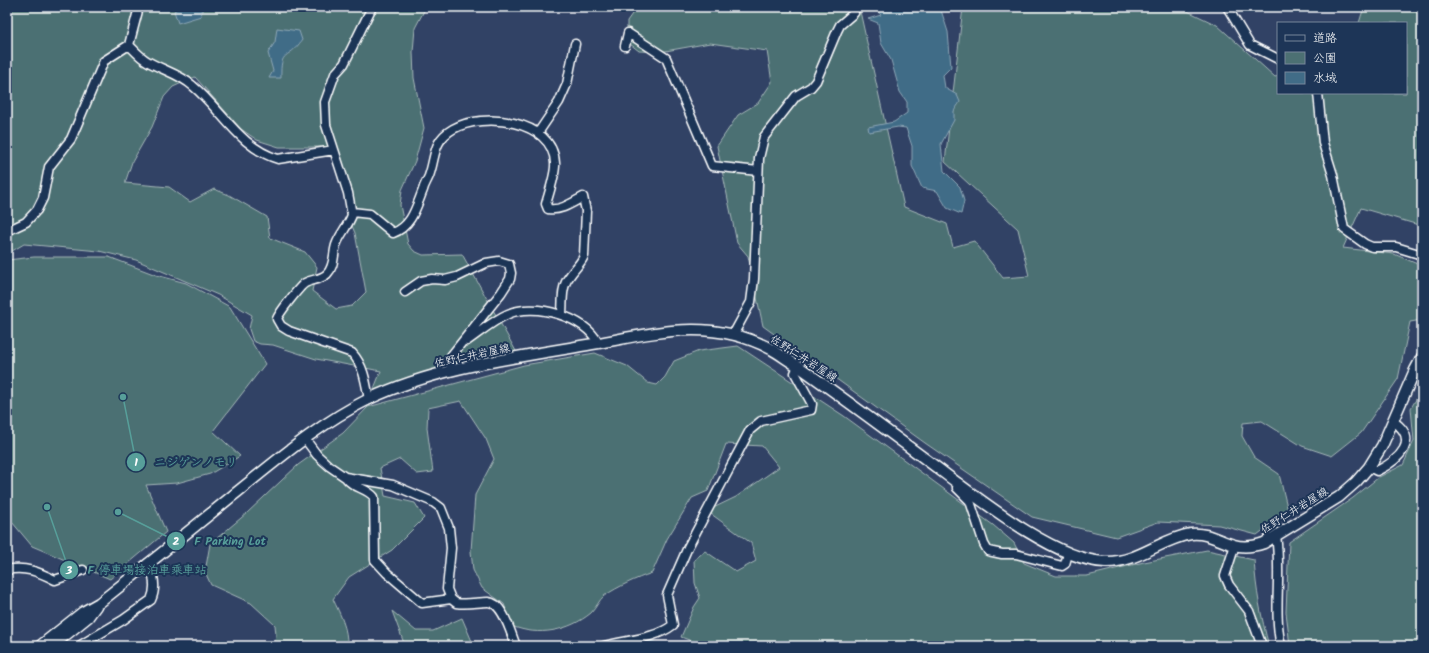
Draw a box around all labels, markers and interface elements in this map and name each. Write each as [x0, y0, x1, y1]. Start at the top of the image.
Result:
legend [1277, 22, 1407, 94]
text: 道路 [1313, 29, 1337, 48]
text: 公園 [1313, 49, 1337, 68]
text: 水域 [1313, 69, 1337, 88]
street label: 佐野仁井岩屋線 [766, 330, 841, 387]
street label: 佐野仁井岩屋線 [433, 339, 512, 373]
callout: ニジゲンノモリ [126, 450, 246, 474]
text: 1 [134, 453, 138, 472]
text: ニジゲンノモリ [154, 453, 238, 472]
street label: 佐野仁井岩屋線 [1257, 483, 1332, 539]
callout: F Parking Lot [166, 529, 274, 553]
text: 2 [173, 532, 180, 551]
text: F Parking Lot [194, 532, 266, 551]
callout: F 停車場接泊車乘車站 [59, 558, 214, 582]
text: 3 [65, 561, 73, 580]
text: F 停車場接泊車乘車站 [87, 561, 207, 580]

